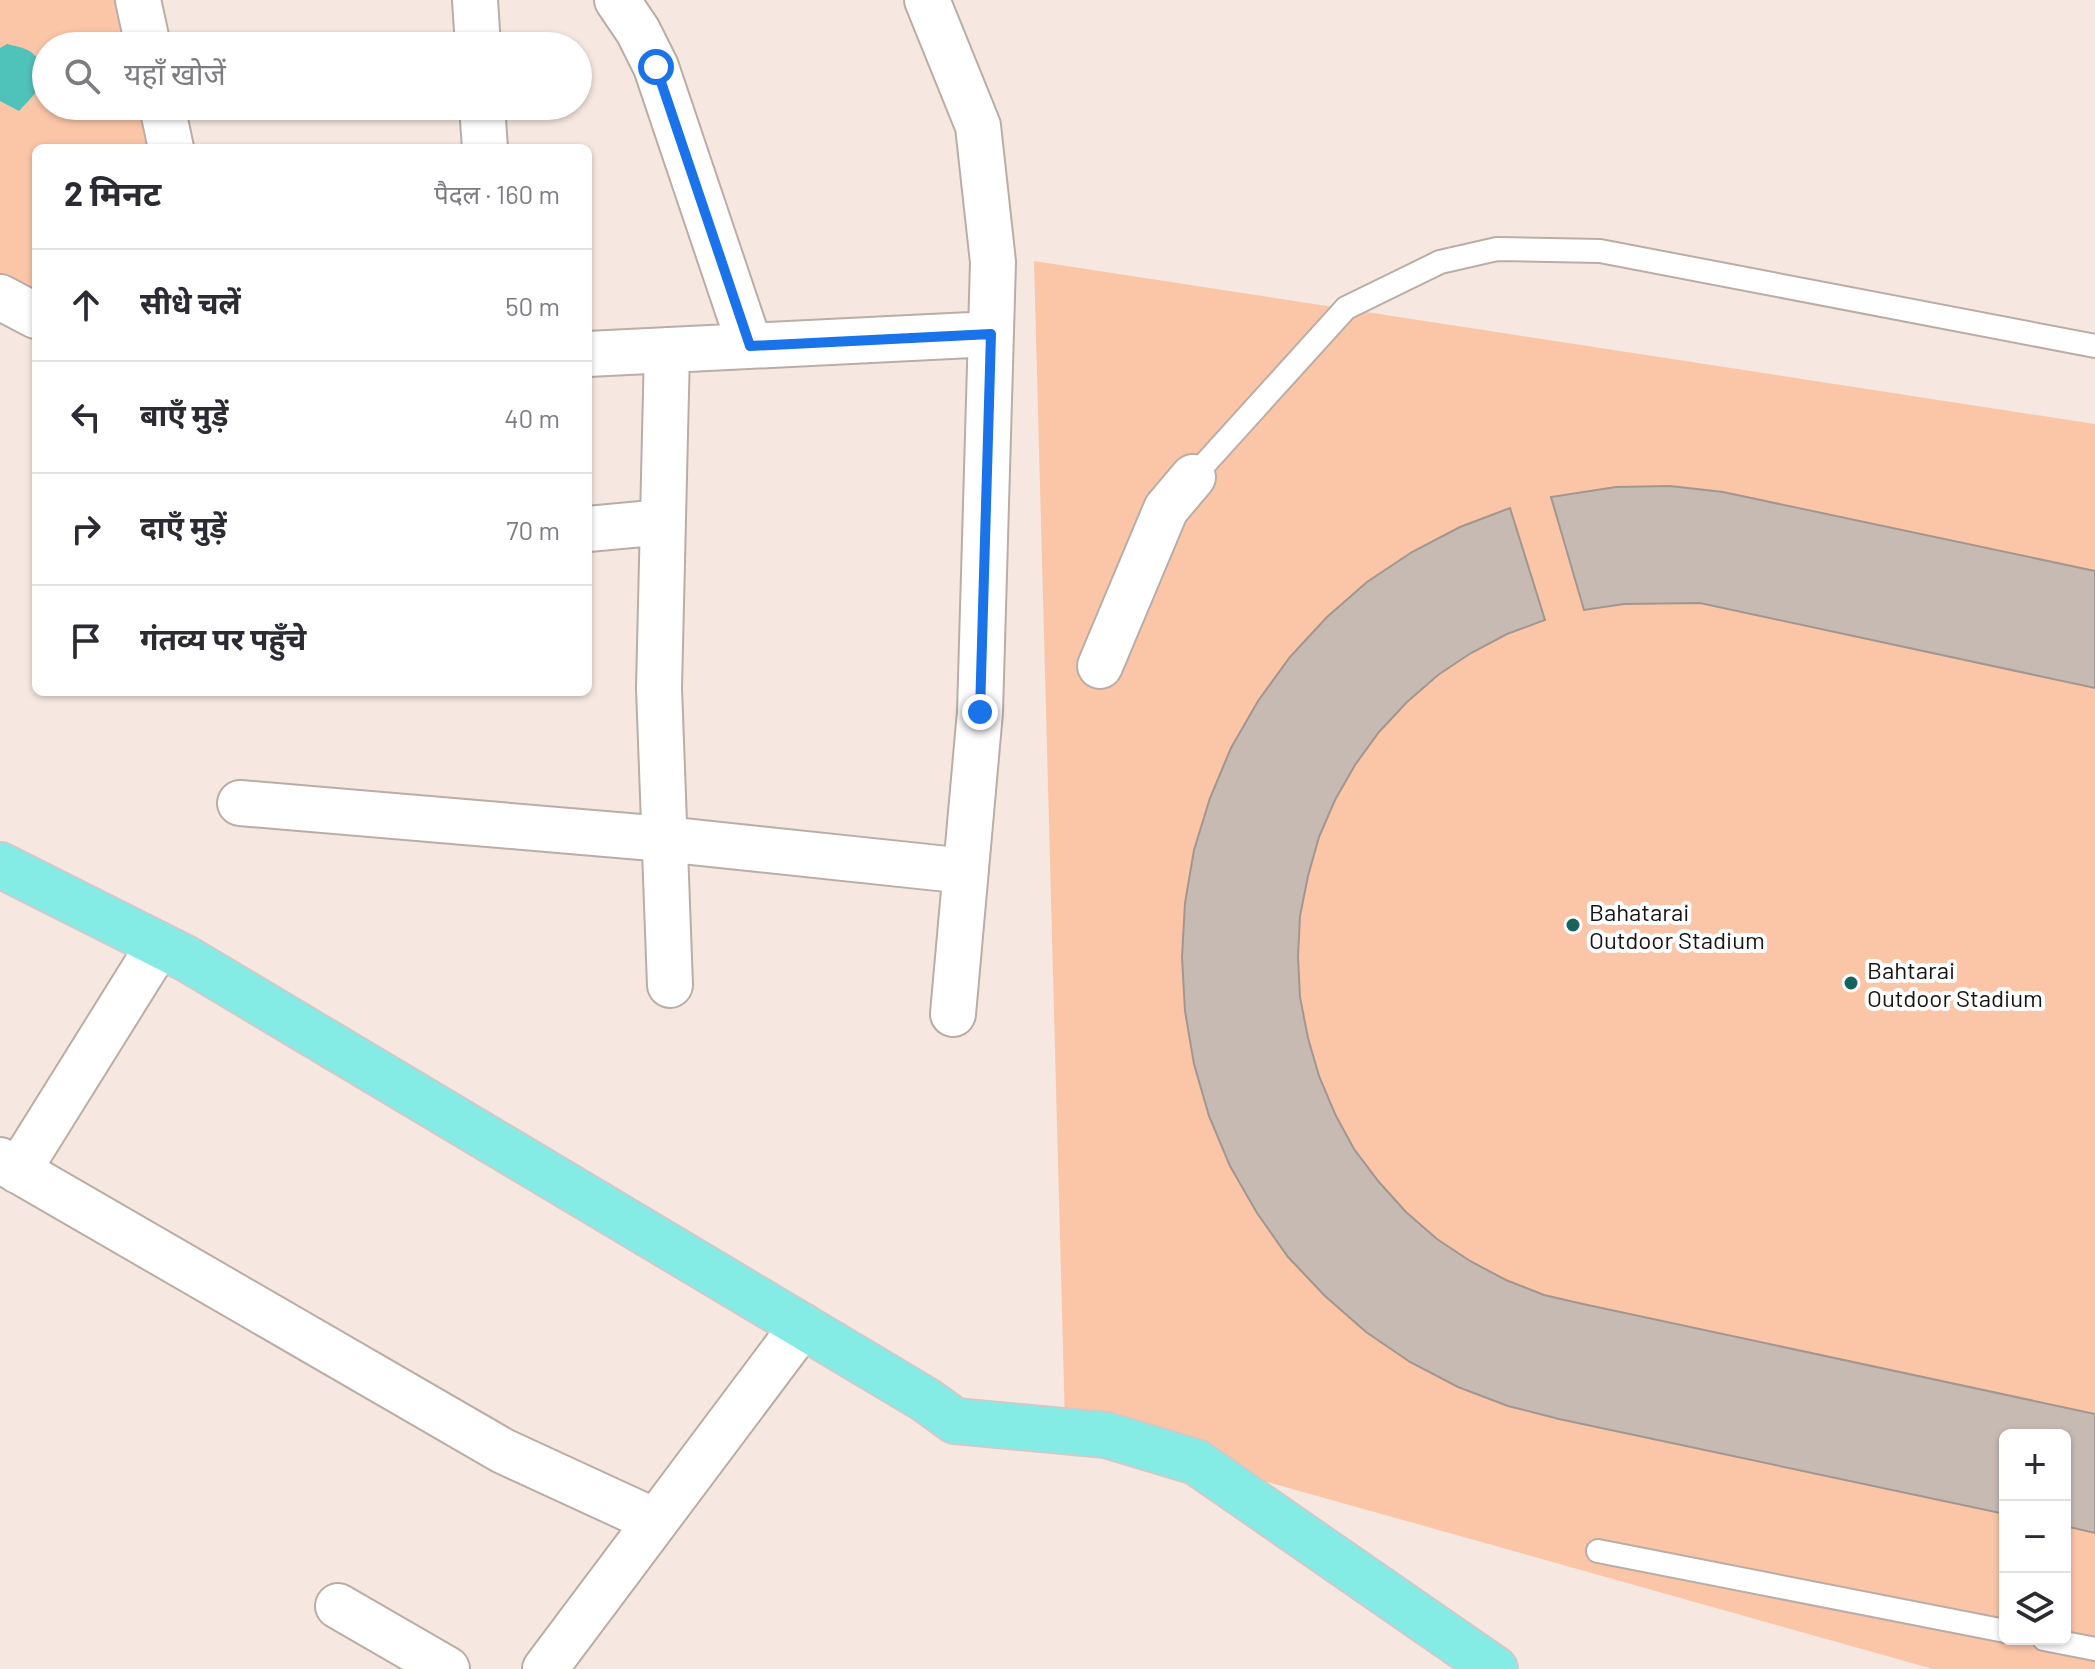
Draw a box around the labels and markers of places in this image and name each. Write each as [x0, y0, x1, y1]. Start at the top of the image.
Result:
place label: Bahatarai Outdoor Stadium [1589, 897, 1765, 954]
marker: Bahatarai Outdoor Stadium [1564, 916, 1582, 934]
place label: Bahtarai Outdoor Stadium [1867, 955, 2043, 1012]
marker: Bahtarai Outdoor Stadium [1842, 974, 1860, 992]

